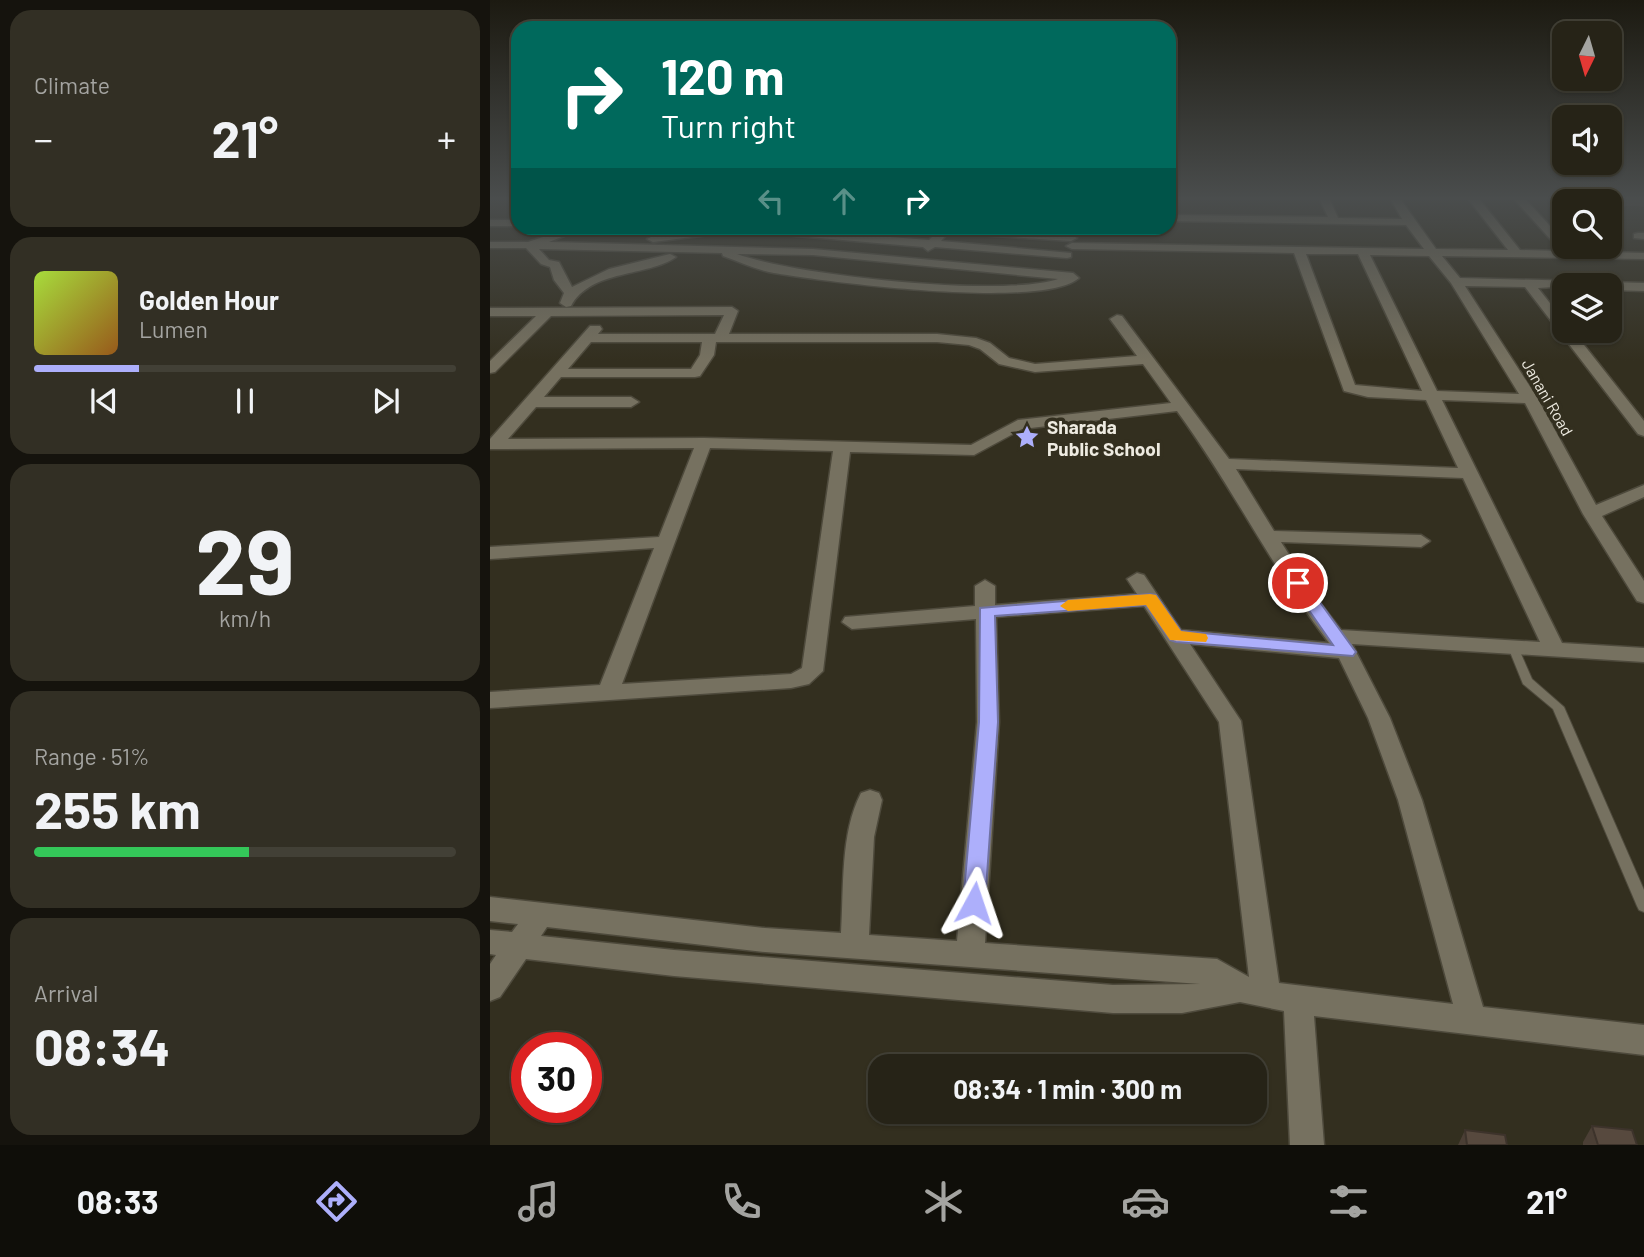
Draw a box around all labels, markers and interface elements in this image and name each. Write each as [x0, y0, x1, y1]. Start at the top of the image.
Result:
north arrow [1552, 21, 1622, 91]
map controls [1552, 21, 1622, 343]
text: 120 m [661, 46, 784, 105]
icon: right [546, 49, 637, 140]
text: Climate [34, 71, 110, 99]
button: sound [1552, 105, 1622, 175]
text: 21° [212, 106, 278, 168]
text: Turn right [661, 106, 796, 144]
text: − [34, 115, 53, 161]
text: + [437, 115, 456, 161]
icon: left [752, 182, 790, 220]
icon: ahead [825, 182, 863, 220]
icon: right [898, 182, 936, 220]
button: search [1552, 189, 1622, 259]
button: layers [1552, 273, 1622, 343]
text: Golden Hour [139, 284, 279, 315]
text: Lumen [139, 315, 208, 343]
street label: Janani Road [1518, 355, 1578, 439]
icon: previous [85, 382, 123, 420]
icon: pause [226, 382, 264, 420]
icon: next [367, 382, 405, 420]
place label: Sharada Public School [1047, 415, 1161, 460]
place icon: Sharada Public School [1013, 423, 1041, 451]
text: 29 [195, 504, 295, 613]
pin [1268, 553, 1328, 613]
icon: arrive [1279, 564, 1317, 602]
text: km/h [219, 604, 271, 632]
text: Range · 51% [34, 742, 150, 770]
text: 255 km [34, 777, 201, 839]
position arrow [937, 866, 1011, 940]
text: Arrival [34, 979, 98, 1007]
text: 08:34 [34, 1014, 170, 1076]
speed limit sign: 30 [511, 1032, 602, 1123]
text: 08:34 · 1 min · 300 m [953, 1073, 1182, 1104]
icon: directions [312, 1177, 361, 1226]
icon: music [514, 1177, 563, 1226]
icon: phone [717, 1177, 766, 1226]
icon: climate [919, 1177, 968, 1226]
icon: car [1121, 1177, 1170, 1226]
icon: filters [1324, 1177, 1373, 1226]
text: 08:33 [77, 1182, 158, 1220]
text: 21° [1526, 1182, 1567, 1220]

